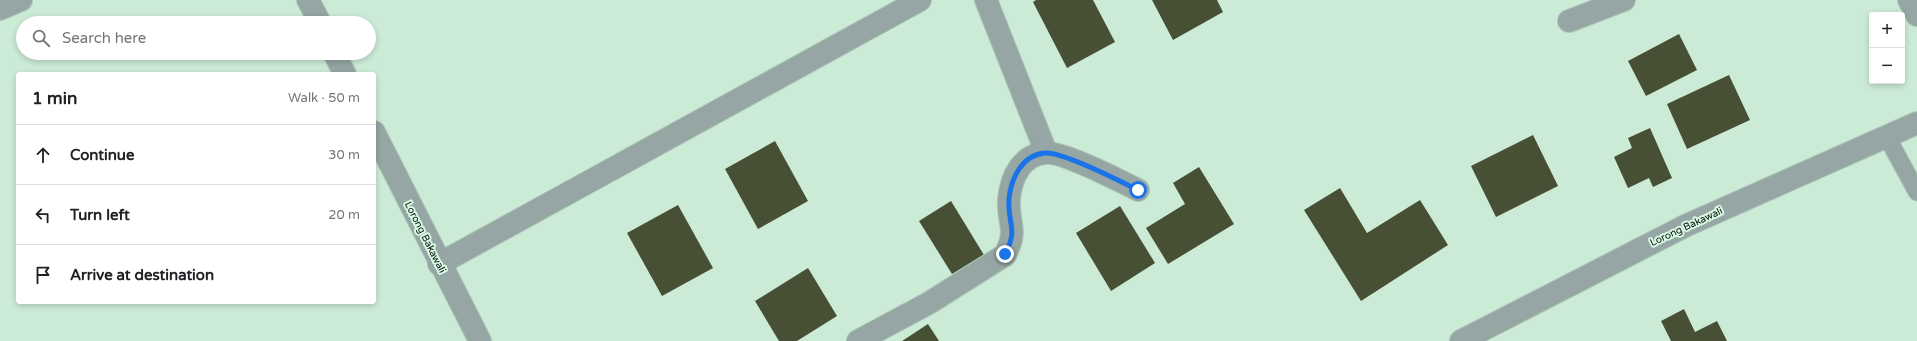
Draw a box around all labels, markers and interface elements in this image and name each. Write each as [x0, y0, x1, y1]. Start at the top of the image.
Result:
map controls [1869, 12, 1905, 84]
button: + [1869, 12, 1905, 48]
search box [16, 16, 376, 60]
icon: search [30, 27, 52, 49]
text: Search here [62, 29, 146, 47]
button: − [1869, 48, 1905, 84]
text: 1 min [32, 88, 77, 109]
text: Walk · 50 m [288, 90, 360, 106]
icon: ahead [32, 144, 54, 166]
text: Continue [70, 146, 134, 164]
text: 30 m [328, 147, 360, 163]
route start [1129, 181, 1147, 199]
street label: Lorong Bakawali [402, 200, 448, 275]
icon: left [32, 204, 54, 226]
street label: Lorong Bakawali [1648, 205, 1725, 249]
text: Turn left [70, 206, 130, 224]
text: 20 m [328, 207, 360, 223]
route end [996, 245, 1014, 263]
icon: arrive [32, 264, 54, 286]
text: Arrive at destination [70, 266, 214, 284]

